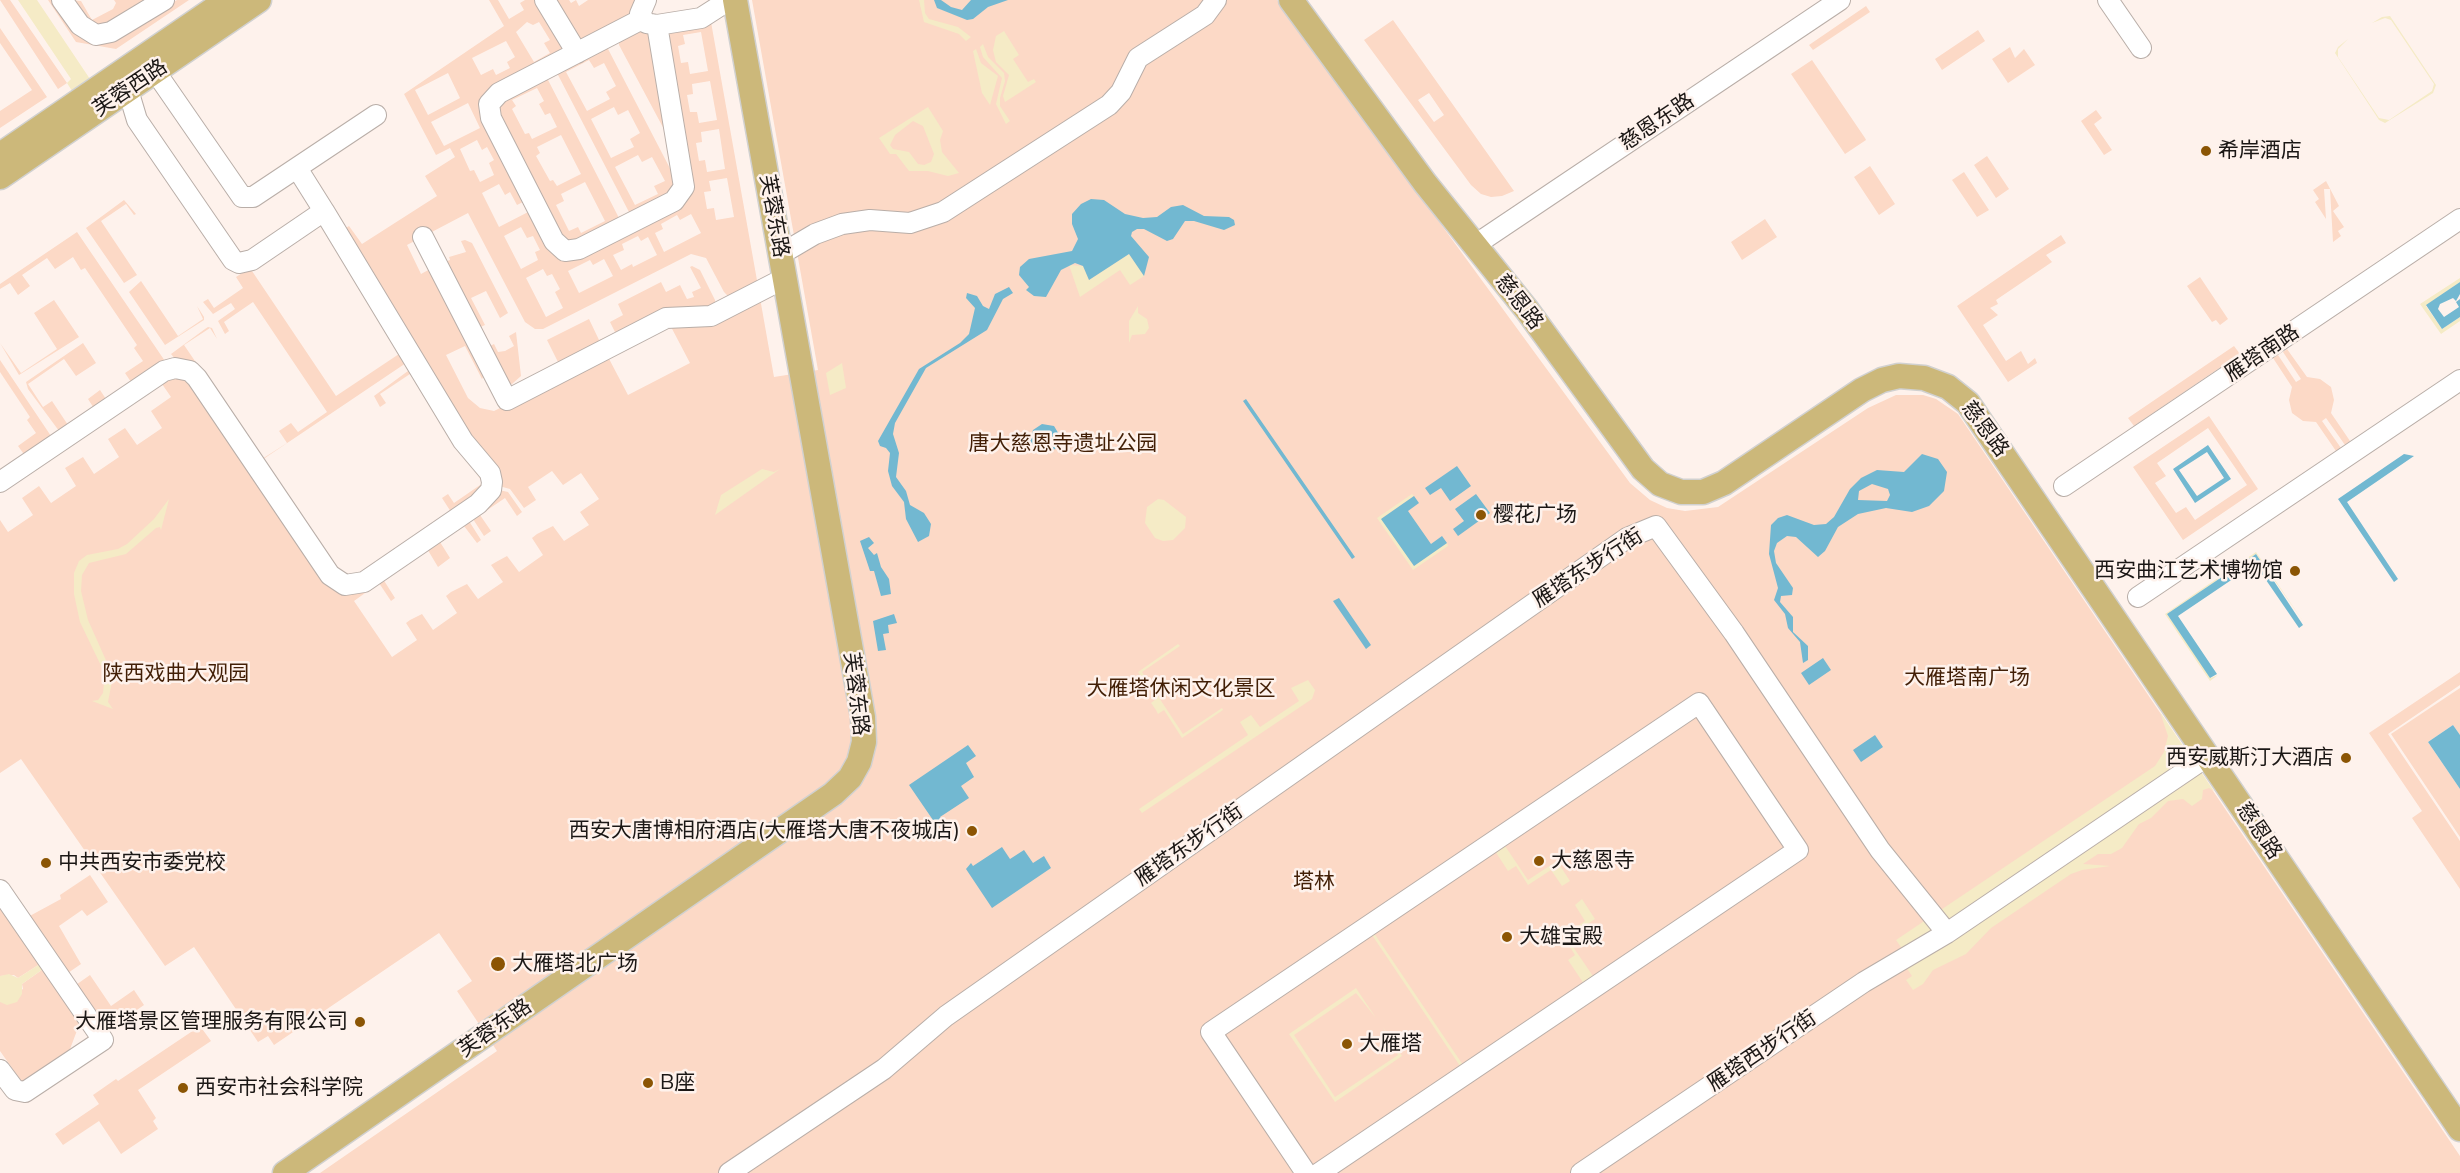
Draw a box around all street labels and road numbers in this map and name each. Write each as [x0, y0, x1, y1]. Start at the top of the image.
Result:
street label: 芙蓉西路 [88, 54, 172, 122]
street label: 慈恩东路 [1615, 88, 1699, 156]
street label: 芙蓉东路 [754, 172, 794, 260]
street label: 慈恩路 [1490, 269, 1548, 335]
street label: 雁塔南路 [2220, 319, 2304, 387]
street label: 慈恩路 [1956, 396, 2014, 462]
street label: 雁塔东步行街 [1528, 523, 1648, 613]
street label: 芙蓉东路 [838, 651, 874, 737]
street label: 慈恩路 [2231, 798, 2287, 864]
street label: 雁塔东步行街 [1130, 799, 1248, 891]
street label: 芙蓉东路 [453, 994, 537, 1062]
street label: 雁塔西步行街 [1703, 1005, 1821, 1097]

